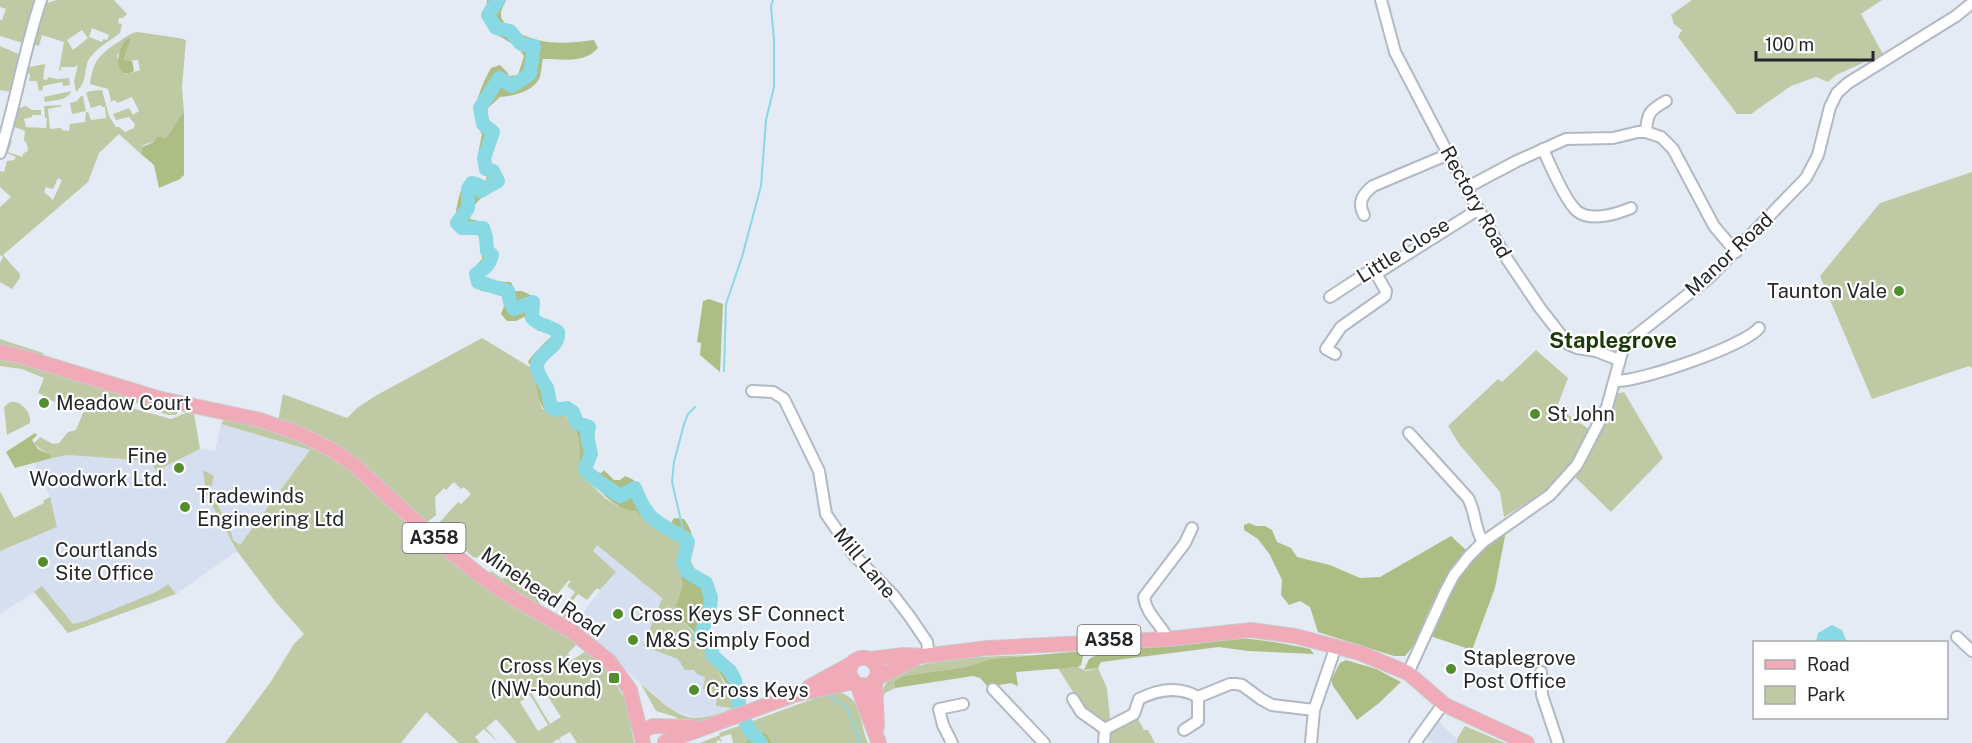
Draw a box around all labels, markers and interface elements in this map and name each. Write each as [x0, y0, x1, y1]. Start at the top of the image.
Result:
scale bar [1756, 24, 1873, 62]
text: 100 m [1765, 34, 1814, 55]
street label: Rectory Road [1435, 142, 1517, 262]
street label: Manor Road [1680, 207, 1778, 301]
street label: Little Close [1352, 212, 1454, 288]
place label: Taunton Vale [1767, 279, 1887, 303]
marker: Taunton Vale [1892, 284, 1906, 298]
district label: Staplegrove [1549, 327, 1677, 353]
place label: Meadow Court [56, 391, 191, 415]
marker: Meadow Court [37, 396, 51, 410]
place label: St John [1547, 402, 1615, 426]
marker: St John [1528, 407, 1542, 421]
place label: Fine Woodwork Ltd. [29, 444, 167, 491]
marker: Fine Woodwork Ltd. [172, 461, 186, 475]
place label: Tradewinds Engineering Ltd [197, 484, 344, 531]
marker: Tradewinds Engineering Ltd [178, 500, 192, 514]
road number: A358 [402, 523, 466, 553]
street label: Mill Lane [829, 523, 901, 603]
place label: Courtlands Site Office [55, 538, 158, 585]
street label: Minehead Road [477, 542, 609, 642]
marker: Courtlands Site Office [36, 555, 50, 569]
place label: Cross Keys SF Connect [630, 602, 845, 626]
marker: Cross Keys SF Connect [611, 607, 625, 621]
road number: A358 [1078, 625, 1140, 655]
place label: M&S Simply Food [645, 628, 810, 652]
marker: M&S Simply Food [626, 633, 640, 647]
legend [1753, 641, 1948, 719]
place label: Staplegrove Post Office [1463, 646, 1576, 693]
place label: Cross Keys (NW-bound) [491, 654, 602, 701]
text: Road [1807, 654, 1850, 675]
marker: Staplegrove Post Office [1444, 662, 1458, 676]
marker: Cross Keys (NW-bound) [607, 671, 621, 685]
place label: Cross Keys [706, 678, 809, 702]
marker: Cross Keys [687, 683, 701, 697]
text: Park [1807, 684, 1845, 705]

